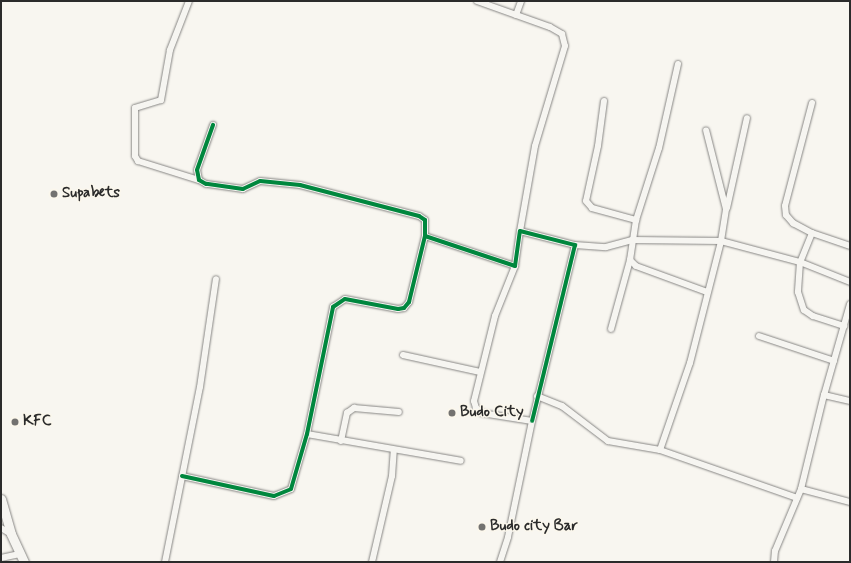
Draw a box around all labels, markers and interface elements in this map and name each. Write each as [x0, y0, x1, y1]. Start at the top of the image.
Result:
place label: Supabets [62, 185, 120, 203]
marker: Supabets [49, 189, 59, 199]
place label: Budo City [460, 404, 521, 422]
marker: Budo City [447, 408, 457, 418]
place label: KFC [23, 413, 51, 431]
marker: KFC [10, 417, 20, 427]
place label: Budo city Bar [490, 518, 573, 536]
marker: Budo city Bar [477, 522, 487, 532]

